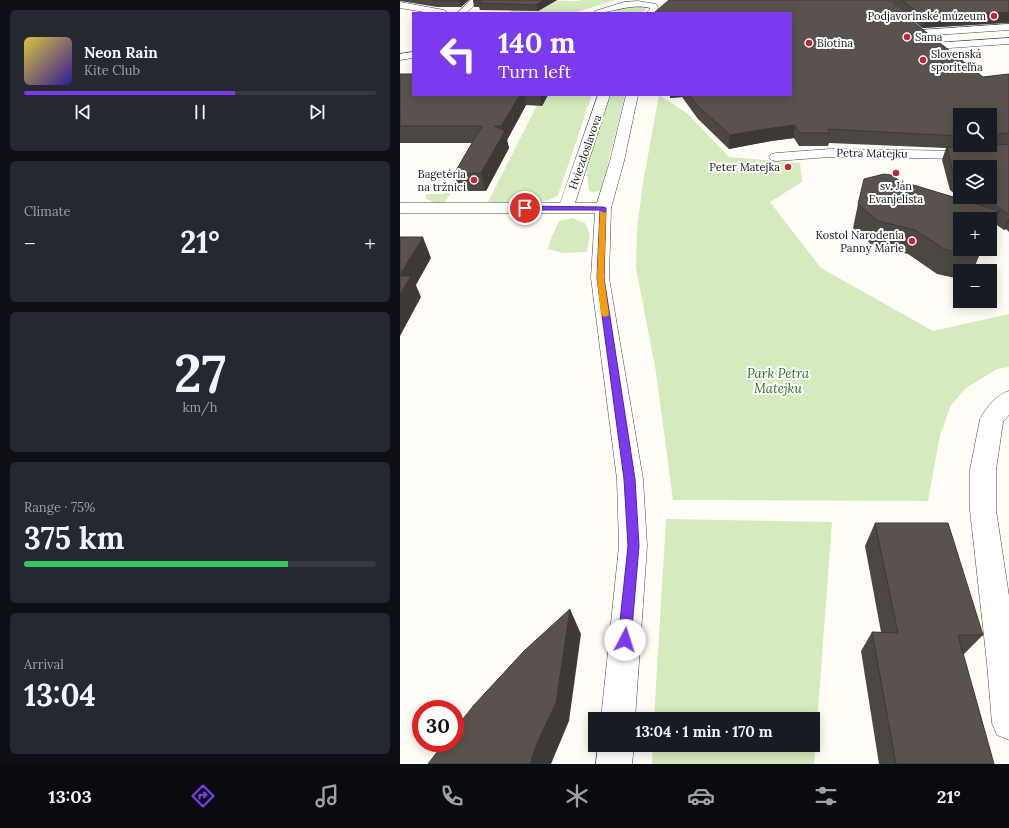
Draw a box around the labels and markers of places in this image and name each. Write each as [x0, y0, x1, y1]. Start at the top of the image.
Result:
place label: Podjavorinské múzeum [867, 9, 986, 23]
marker: Podjavorinské múzeum [989, 11, 999, 21]
place label: Sama [915, 30, 943, 44]
marker: Sama [902, 32, 912, 42]
place label: Biotina [817, 36, 853, 50]
marker: Biotina [804, 38, 814, 48]
place label: Slovenská sporiteľňa [931, 47, 983, 74]
marker: Slovenská sporiteľňa [918, 55, 928, 65]
place label: Peter Matejka [709, 160, 780, 174]
marker: Peter Matejka [783, 162, 793, 172]
place label: Bagetéria na tržnici [417, 167, 466, 194]
marker: sv. Ján Evanjelista [891, 168, 901, 178]
marker: Bagetéria na tržnici [469, 175, 479, 185]
place label: sv. Ján Evanjelista [869, 179, 924, 206]
pin [508, 191, 542, 225]
place label: Kostol Narodenia Panny Márie [815, 228, 904, 255]
marker: Kostol Narodenia Panny Márie [907, 236, 917, 246]

